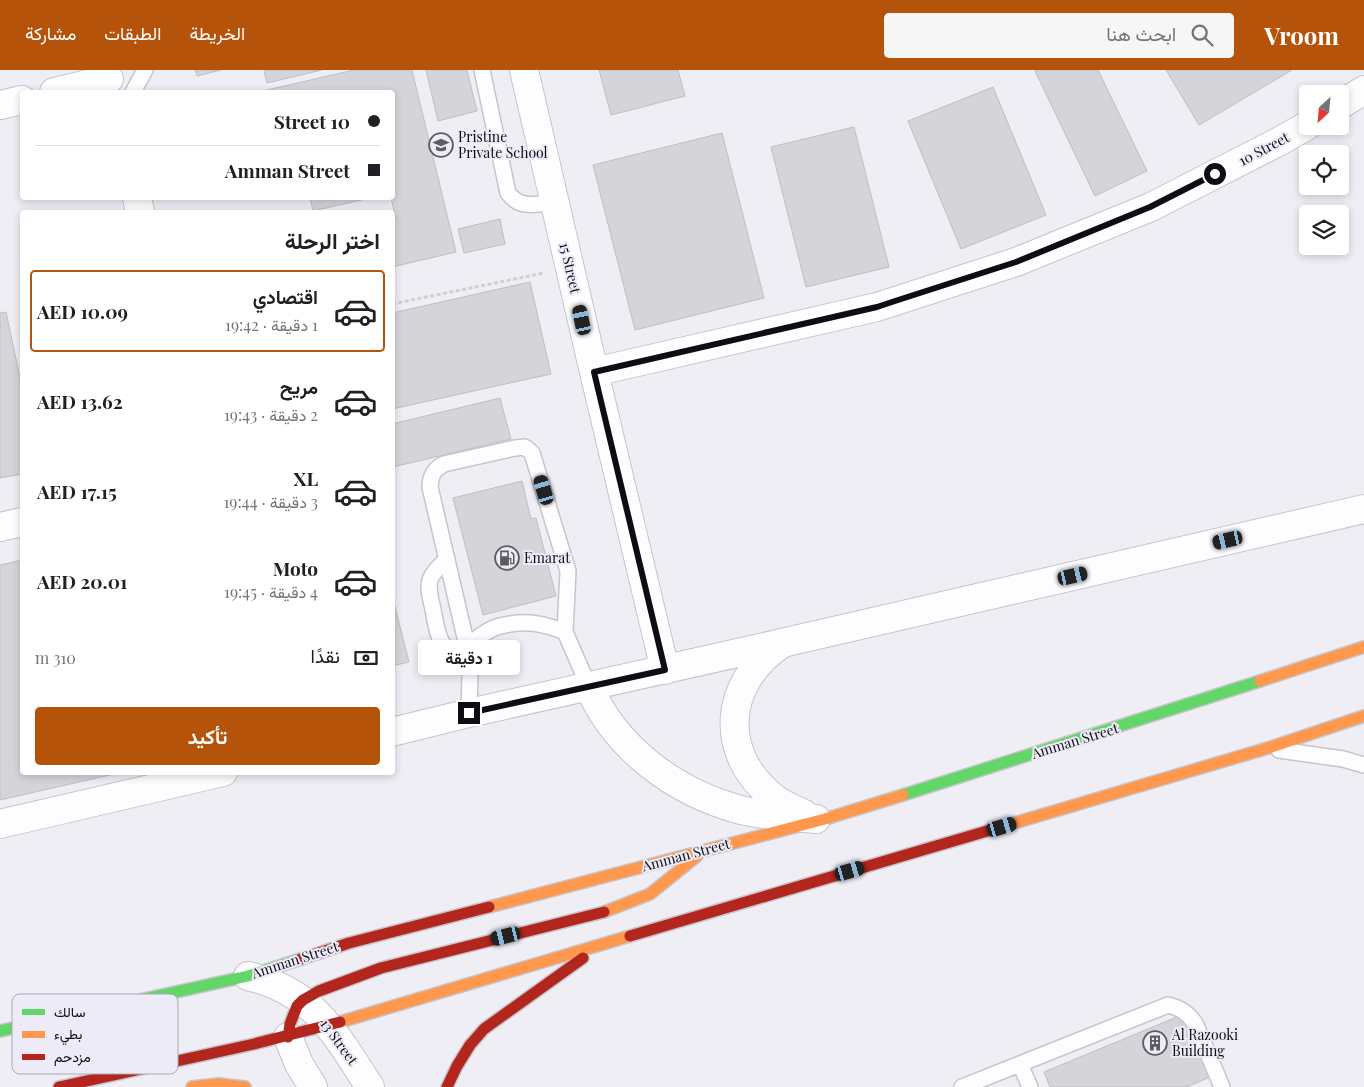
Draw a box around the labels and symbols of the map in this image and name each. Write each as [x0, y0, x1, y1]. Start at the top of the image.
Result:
north arrow [1299, 85, 1349, 135]
place label: Pristine Private School [458, 127, 548, 162]
street label: 10 Street [1235, 127, 1293, 170]
school or university icon: Pristine Private School [428, 132, 454, 158]
route start [1204, 163, 1226, 185]
street label: 15 Street [555, 241, 586, 296]
car [571, 304, 592, 336]
car [532, 473, 555, 507]
car [1211, 529, 1244, 551]
fuel station icon: Emarat [494, 545, 520, 571]
place label: Emarat [524, 548, 571, 567]
car [1056, 565, 1089, 587]
callout: 1 دقيقة [418, 640, 520, 676]
route end [458, 702, 480, 724]
street label: Amman Street [1028, 718, 1122, 763]
car [985, 816, 1018, 838]
street label: Amman Street [639, 833, 733, 876]
car [833, 860, 866, 882]
car [489, 925, 522, 947]
street label: Amman Street [248, 936, 342, 983]
legend [12, 994, 178, 1074]
text: سالك [54, 1002, 85, 1021]
street label: 13 Street [316, 1015, 363, 1069]
text: بطيء [54, 1024, 82, 1046]
place label: Al Razooki Building [1171, 1025, 1238, 1060]
building icon: Al Razooki Building [1142, 1030, 1168, 1056]
text: مزدحم [54, 1047, 91, 1066]

